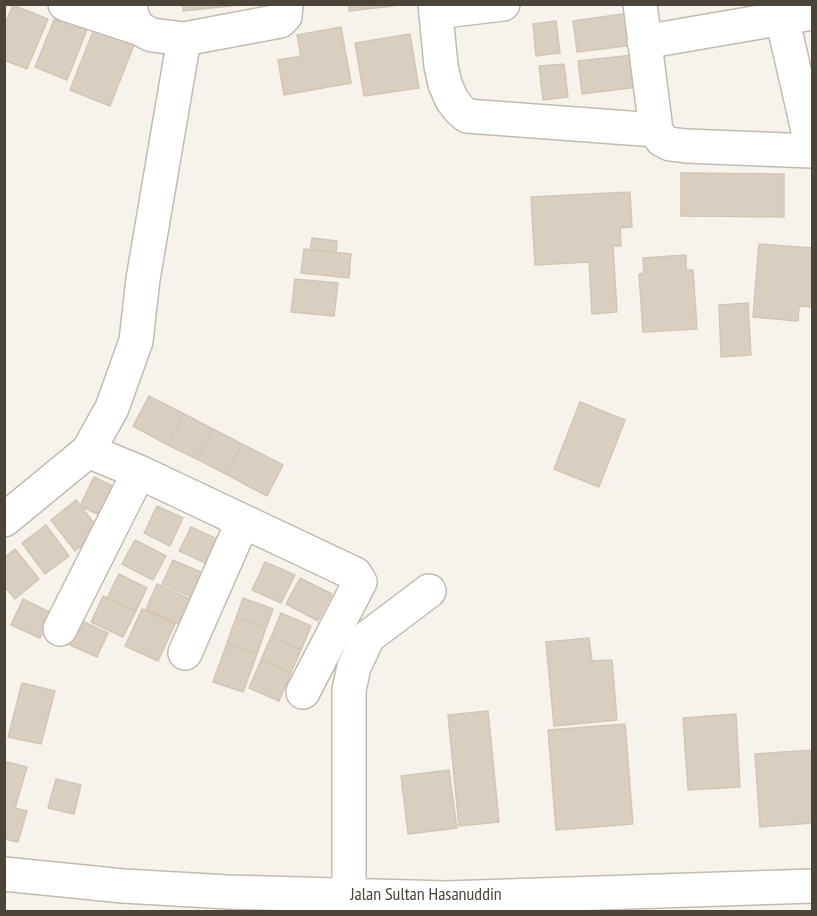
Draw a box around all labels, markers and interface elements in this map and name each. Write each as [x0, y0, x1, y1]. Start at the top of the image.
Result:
street label: Jalan Sultan Hasanuddin [350, 884, 502, 906]

